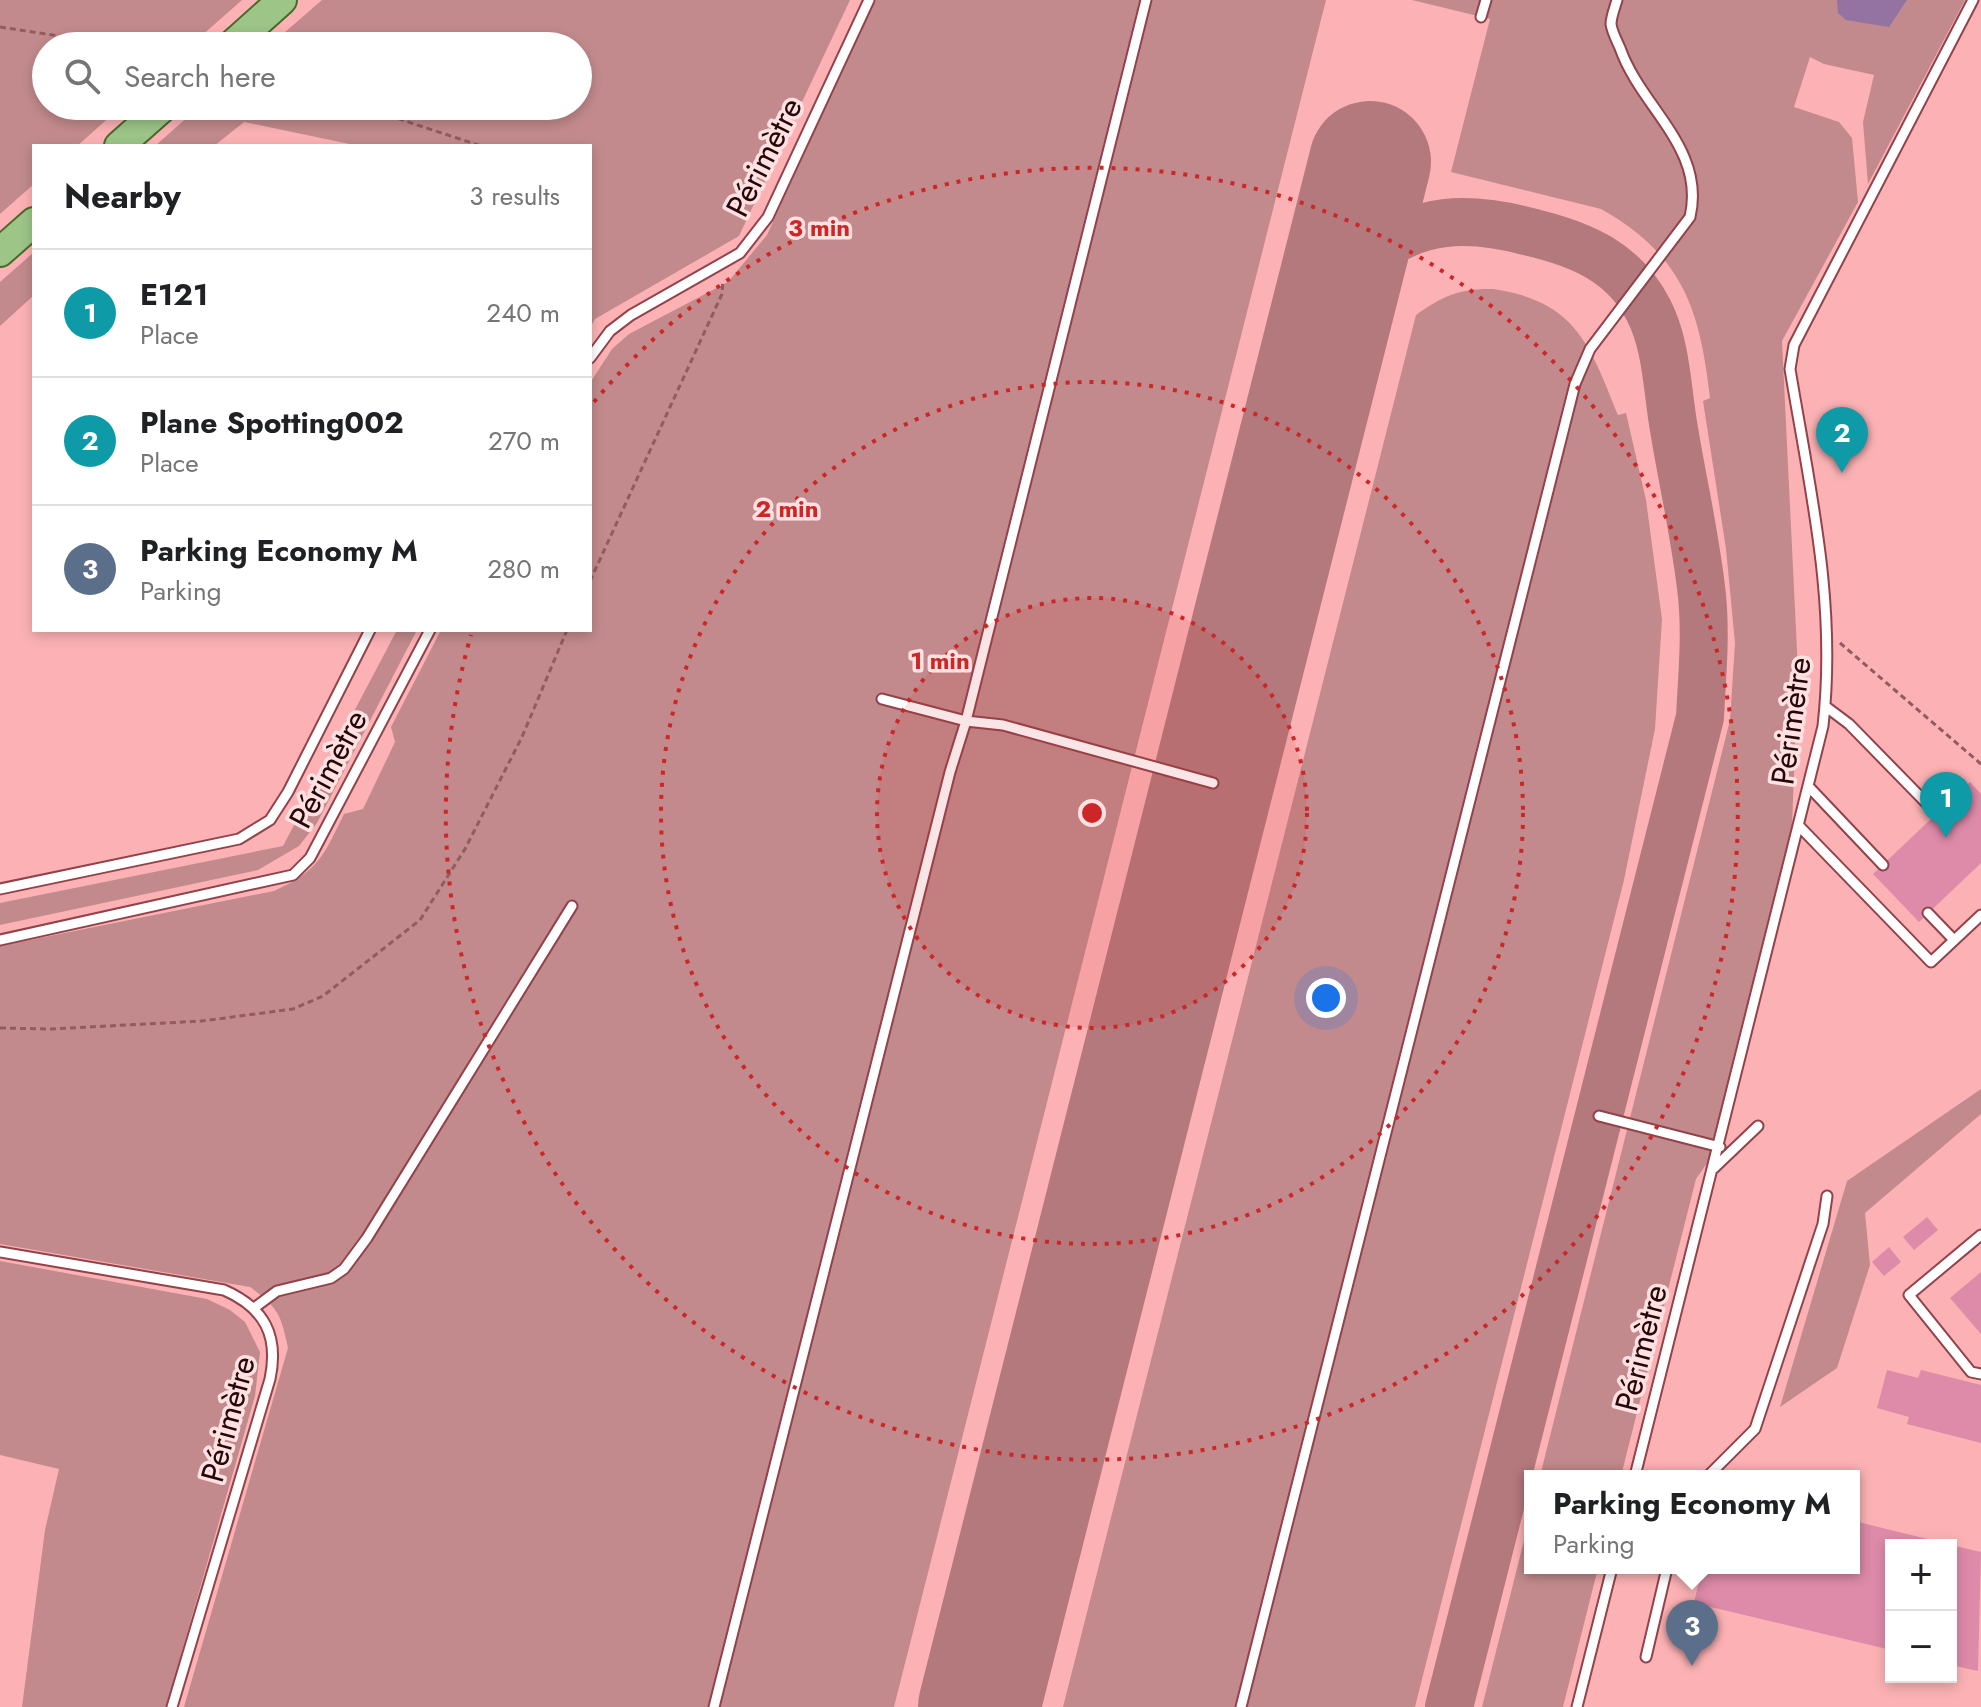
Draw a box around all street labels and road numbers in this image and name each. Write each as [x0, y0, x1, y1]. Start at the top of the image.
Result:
street label: Périmètre [714, 89, 814, 225]
street label: Périmètre [1759, 654, 1823, 788]
street label: Périmètre [278, 701, 378, 837]
street label: Périmètre [1603, 1280, 1679, 1416]
street label: Périmètre [189, 1351, 267, 1487]

